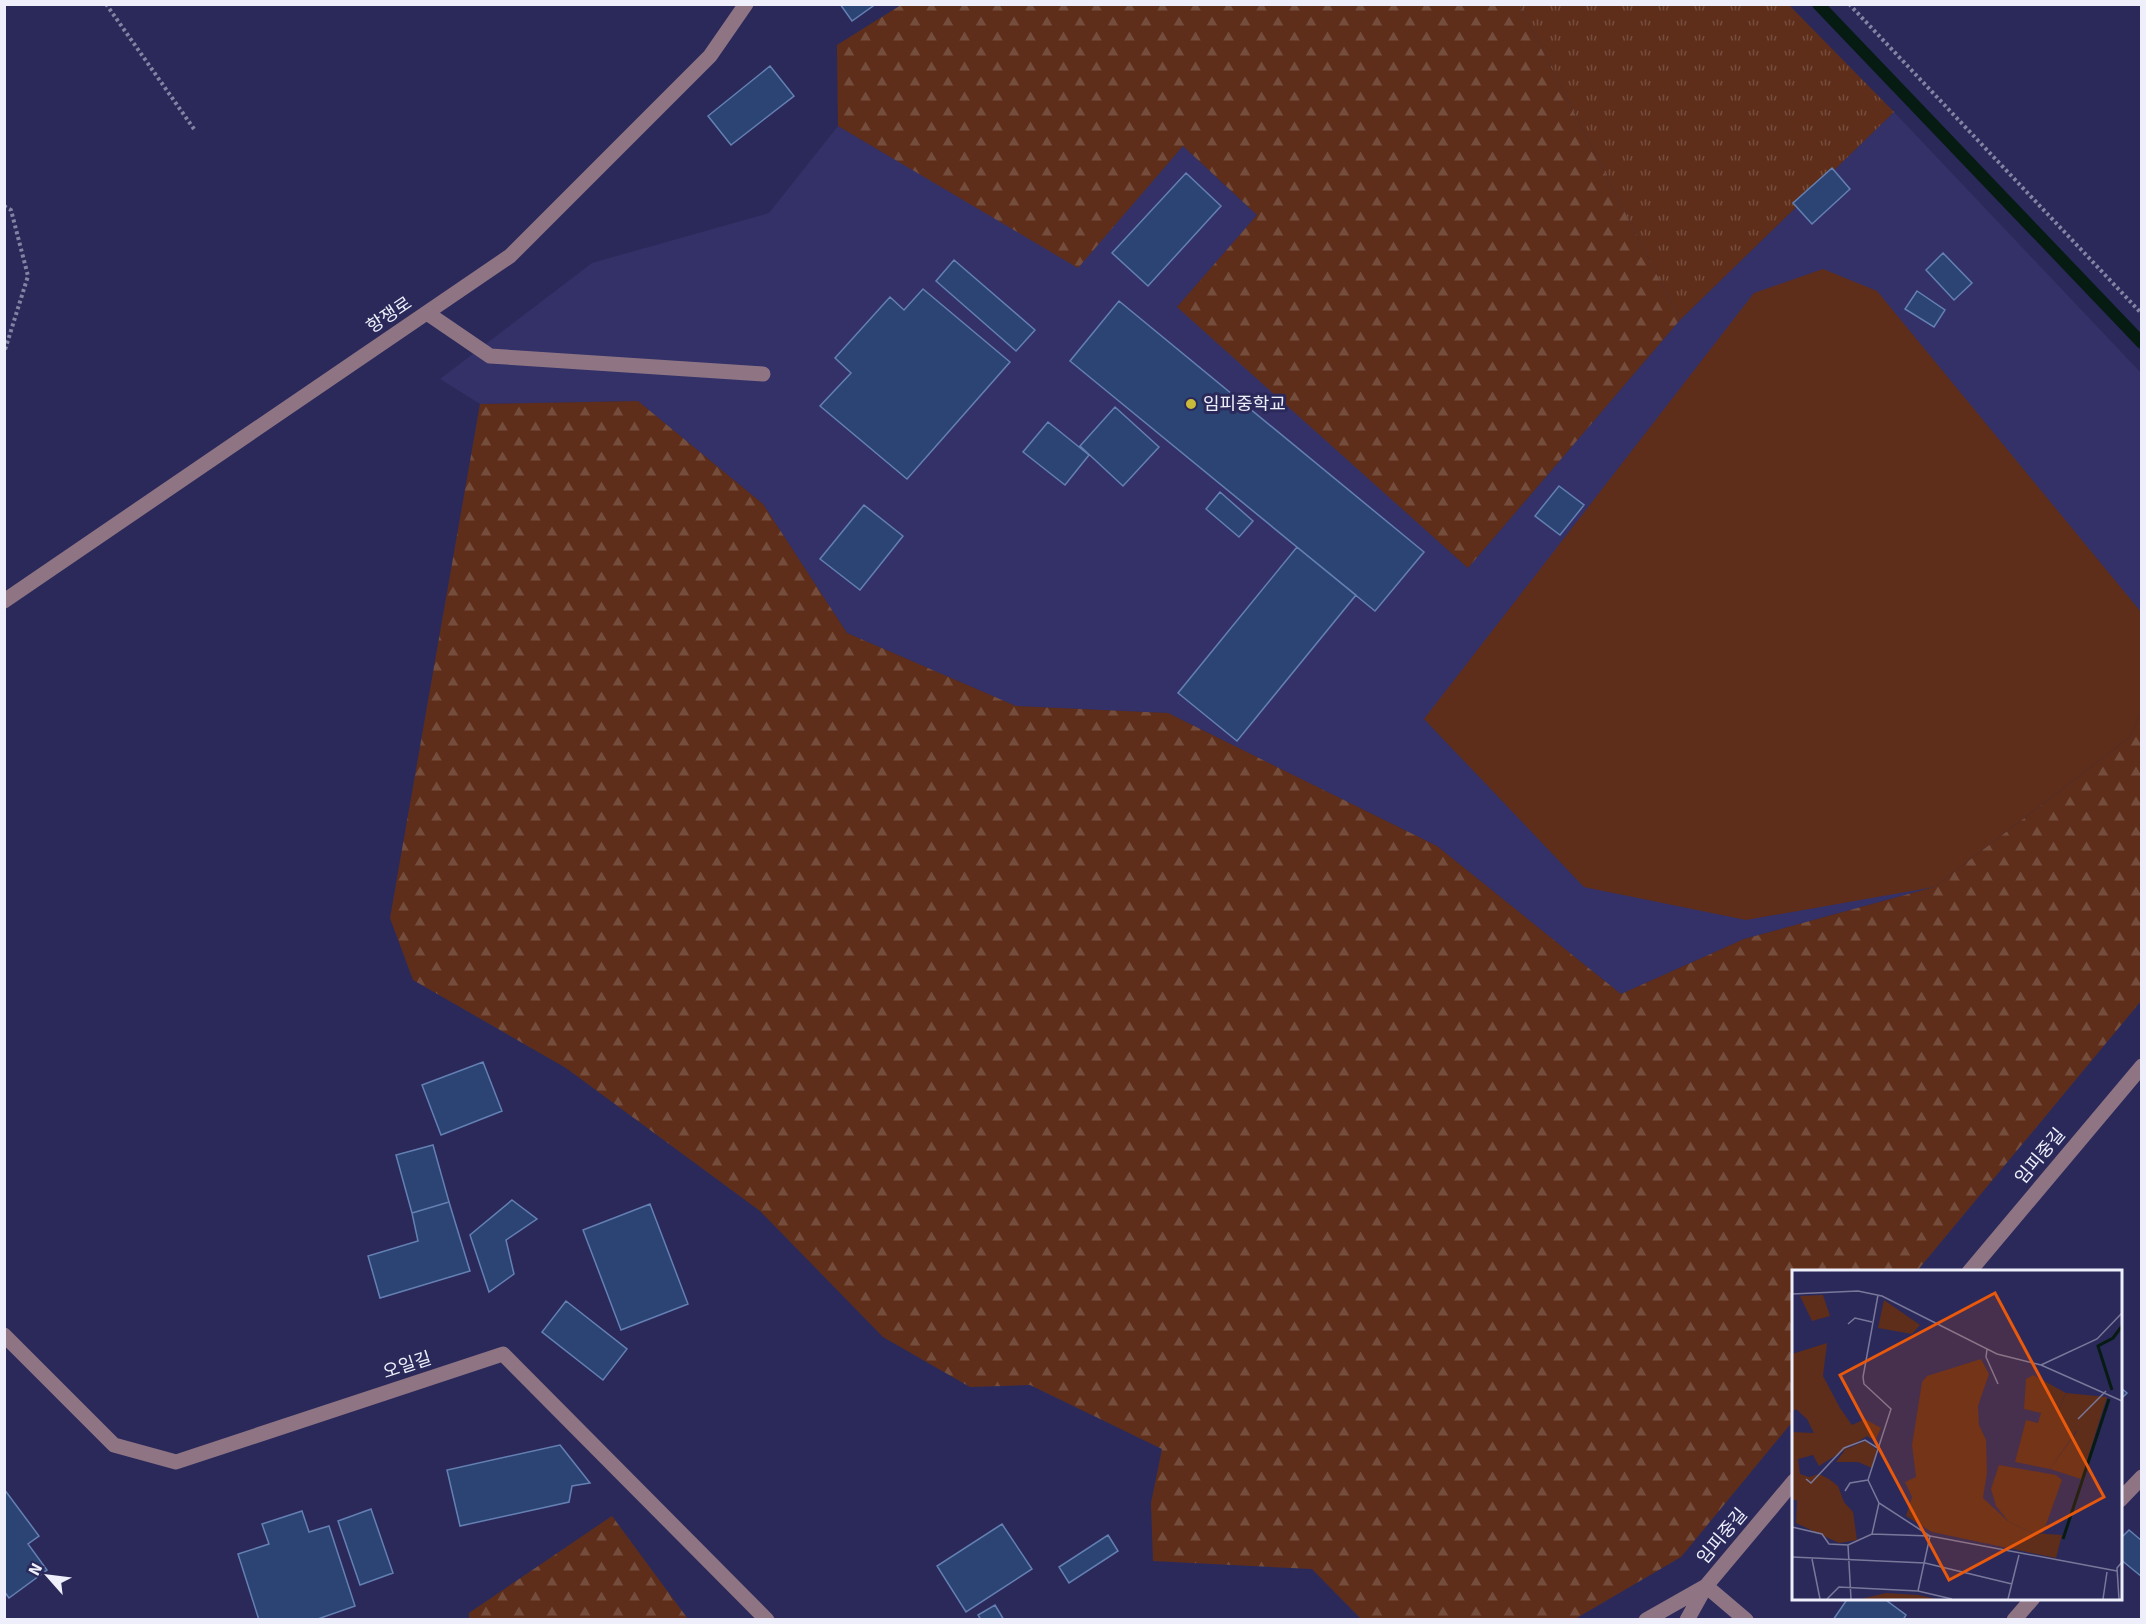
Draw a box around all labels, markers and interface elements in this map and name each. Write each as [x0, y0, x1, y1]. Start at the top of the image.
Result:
street label: 항쟁로 [362, 292, 416, 338]
place label: 임피중학교 [1203, 393, 1286, 415]
marker: 임피중학교 [1184, 397, 1198, 411]
street label: 임피중길 [2010, 1124, 2070, 1188]
inset map [1792, 1270, 2122, 1600]
street label: 오일길 [380, 1347, 434, 1383]
street label: 임피중길 [1692, 1504, 1752, 1568]
north arrow [18, 1546, 78, 1606]
text: N [24, 1560, 47, 1579]

